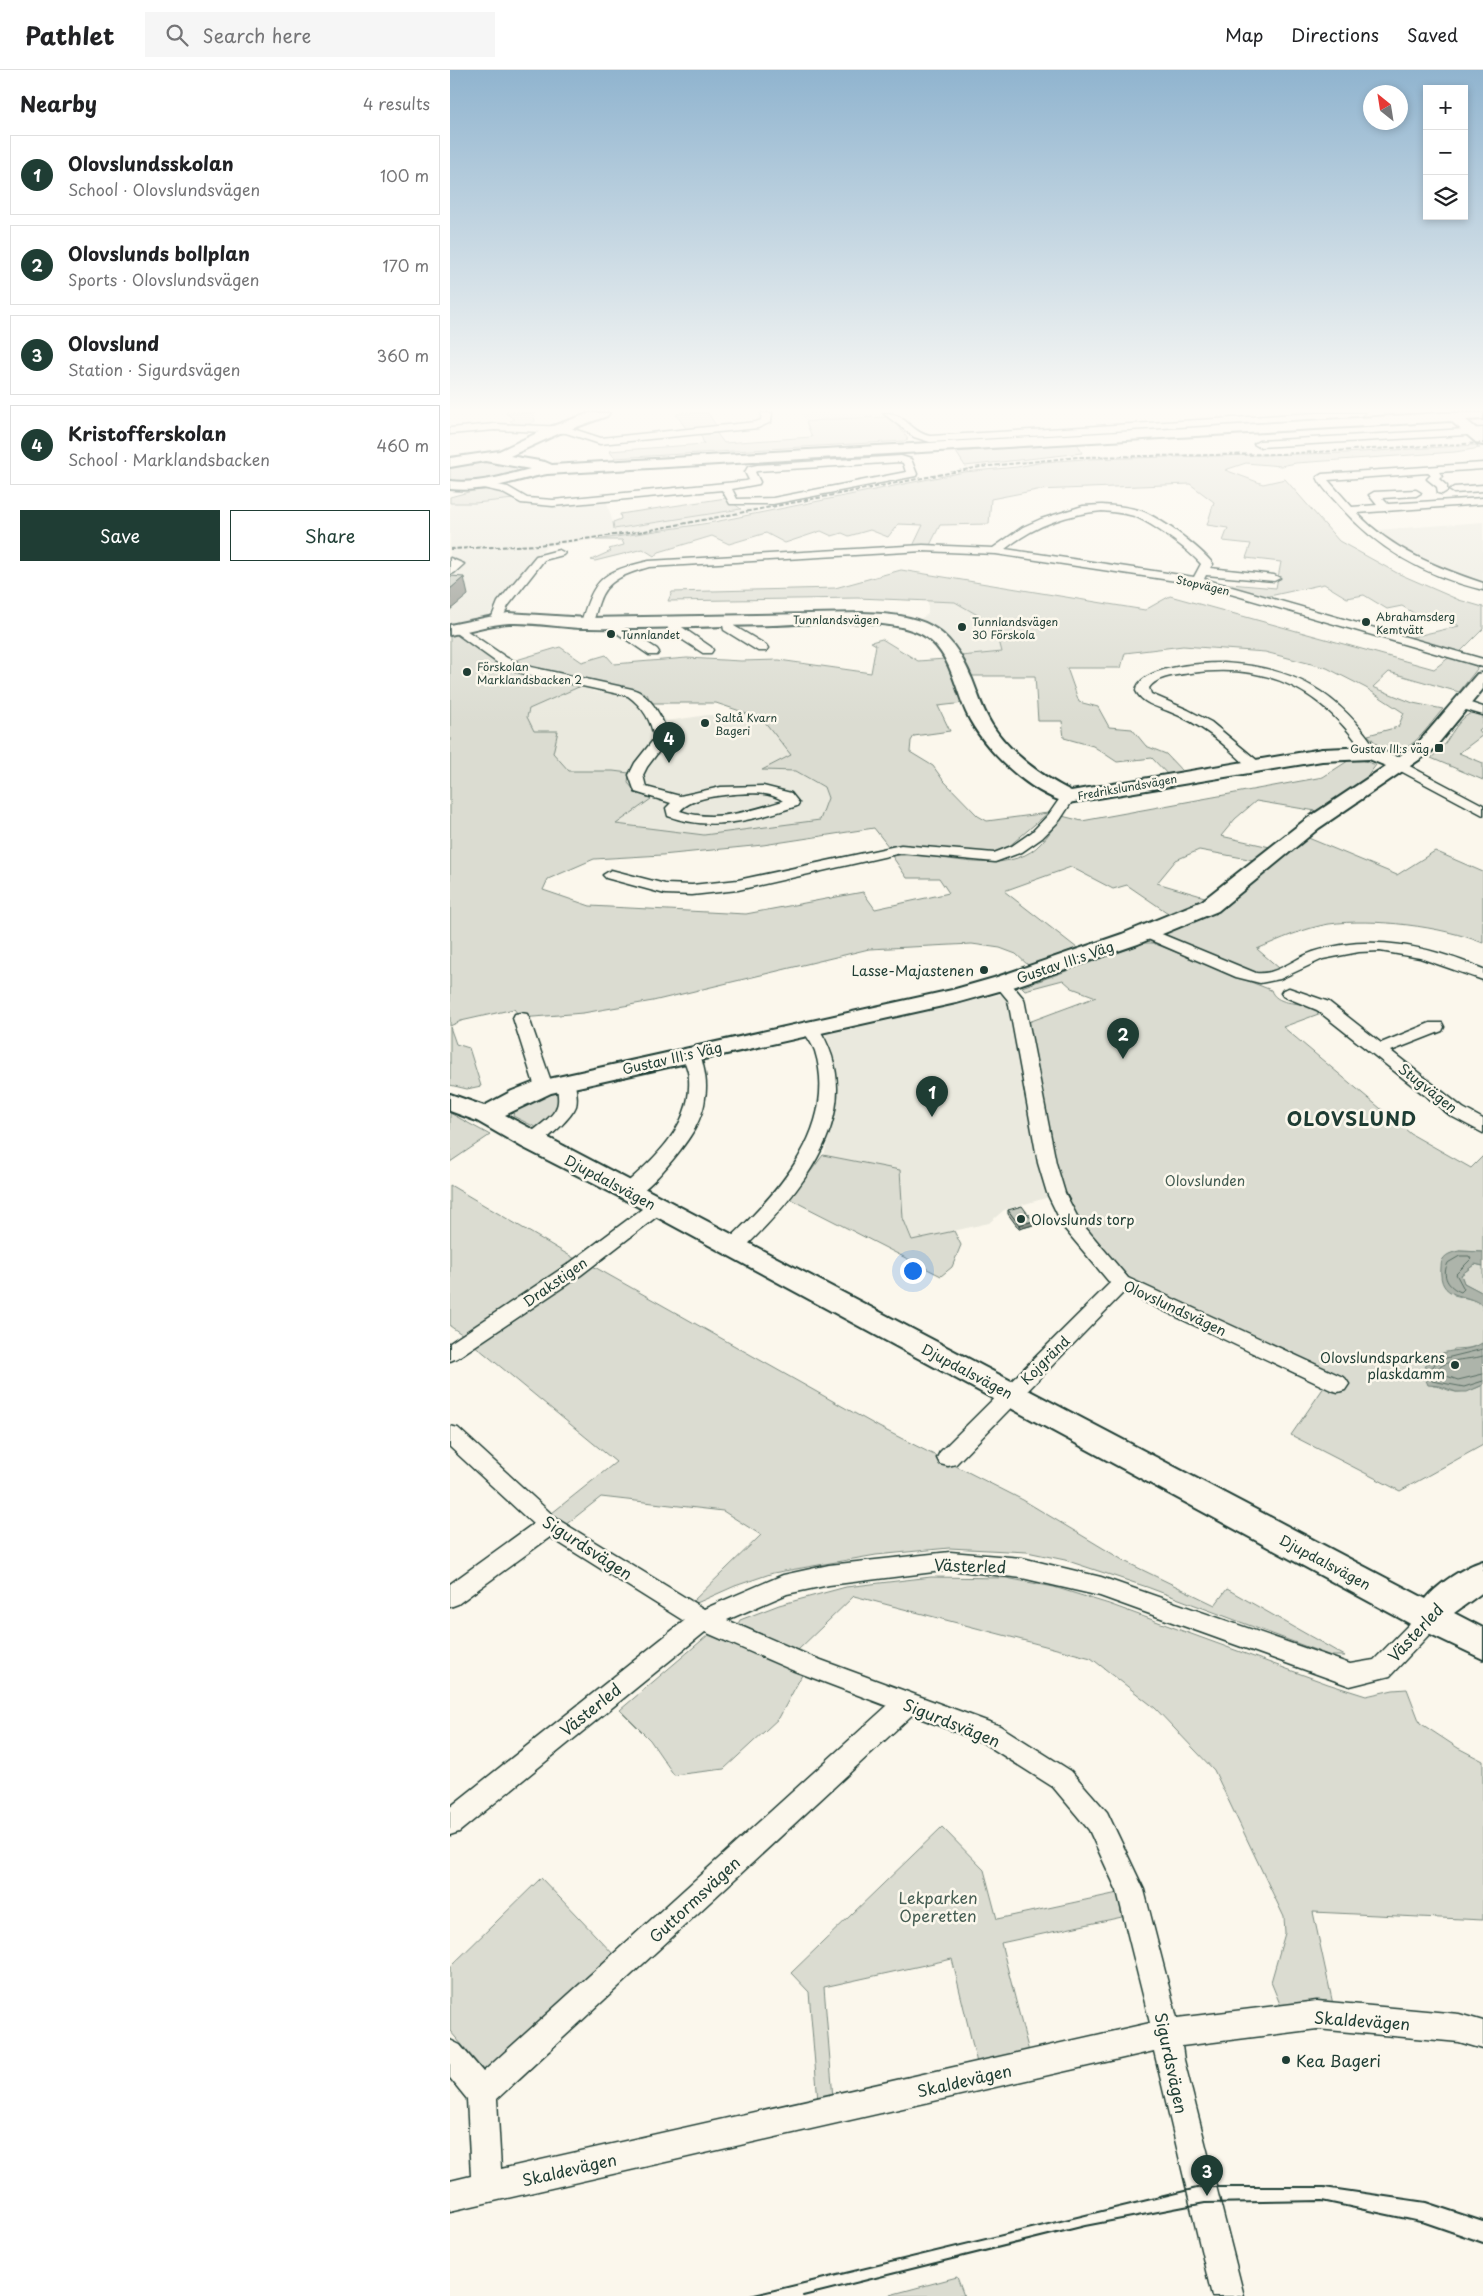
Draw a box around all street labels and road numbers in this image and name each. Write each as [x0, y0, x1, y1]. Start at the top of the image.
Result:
street label: Stopvägen [1175, 571, 1231, 599]
street label: Tunnlandsvägen [793, 611, 879, 628]
street label: Fredrikslundsvägen [1076, 770, 1178, 804]
street label: Gustav III:s Väg [1014, 936, 1116, 988]
street label: Gustav III:s Väg [620, 1036, 724, 1080]
street label: Stugvägen [1394, 1058, 1462, 1118]
street label: Djupdalsvägen [561, 1149, 659, 1215]
street label: Drakstigen [519, 1252, 591, 1312]
street label: Olovslundsvägen [1120, 1275, 1230, 1341]
street label: Kojgränd [1016, 1330, 1075, 1389]
street label: Djupdalsvägen [918, 1338, 1016, 1404]
street label: Sigurdsvägen [538, 1509, 638, 1585]
street label: Djupdalsvägen [1276, 1529, 1374, 1595]
street label: Västerled [933, 1552, 1007, 1578]
street label: Västerled [1382, 1597, 1448, 1667]
street label: Västerled [554, 1677, 626, 1741]
street label: Sigurdsvägen [900, 1692, 1004, 1752]
street label: Guttormsvägen [643, 1850, 745, 1948]
street label: Skaldevägen [1313, 2005, 1411, 2035]
street label: Sigurdsvägen [1150, 2010, 1194, 2116]
street label: Skaldevägen [914, 2057, 1014, 2103]
street label: Skaldevägen [519, 2146, 619, 2192]

